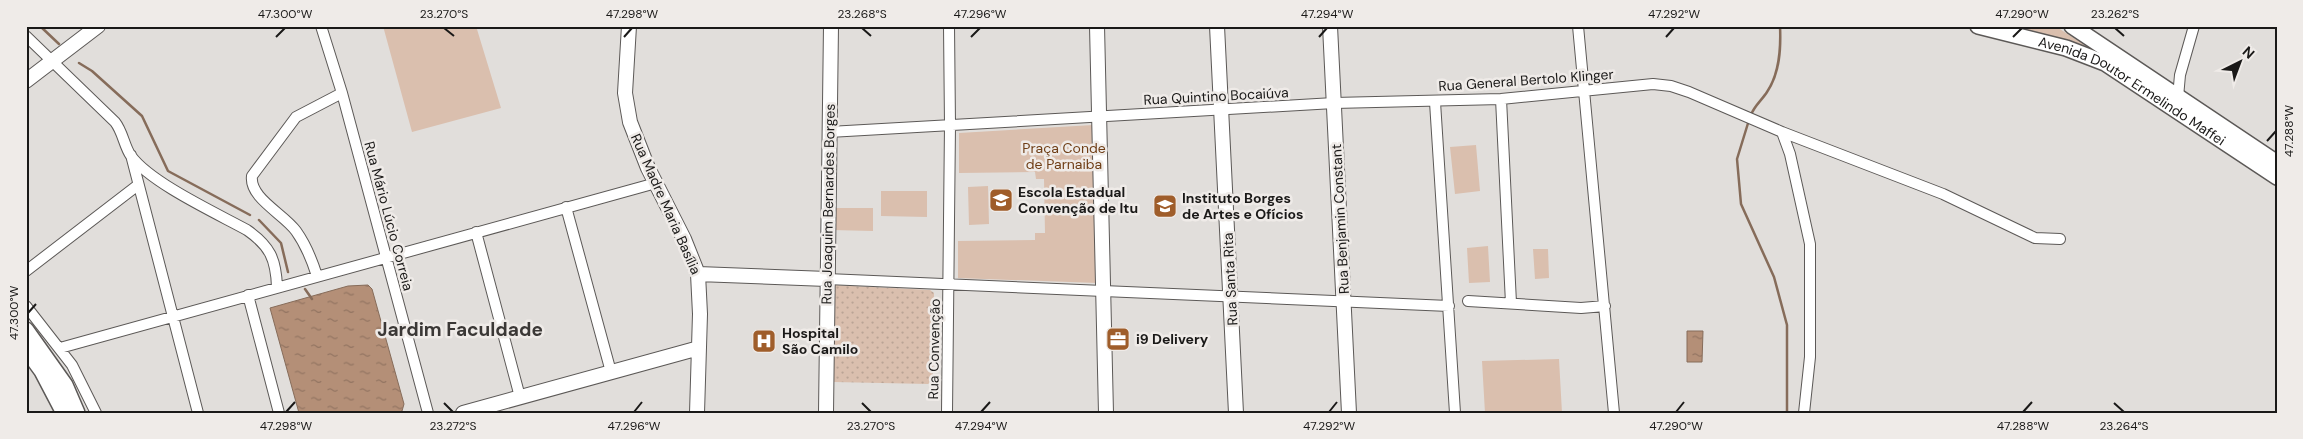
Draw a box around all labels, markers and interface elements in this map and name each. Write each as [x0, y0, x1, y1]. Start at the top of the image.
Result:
text: 47.300°W [258, 6, 313, 22]
text: 23.270°S [420, 6, 468, 22]
text: 47.298°W [606, 6, 659, 22]
text: 23.268°S [837, 6, 887, 22]
text: 47.296°W [954, 6, 1007, 22]
text: 47.294°W [1301, 6, 1354, 22]
text: 47.292°W [1648, 6, 1700, 22]
text: 47.290°W [1995, 6, 2049, 22]
text: 23.262°S [2091, 6, 2139, 22]
street label: Avenida Doutor Ermelindo Maffei [2037, 32, 2229, 149]
north arrow [2216, 38, 2266, 88]
text: N [2239, 42, 2259, 62]
street label: Rua General Bertolo Klinger [1438, 65, 1614, 95]
street label: Rua Quintino Bocaiúva [1143, 83, 1289, 109]
street label: Rua Joaquim Bernardes Borges [817, 103, 839, 305]
text: 47.288°W [2281, 104, 2297, 157]
street label: Rua Madre Maria Basília [627, 131, 705, 277]
street label: Rua Mário Lúcio Correia [360, 139, 418, 293]
park label: Praça Conde de Parnaiba [1022, 139, 1106, 173]
street label: Rua Benjamin Constant [1327, 143, 1353, 295]
place label: Escola Estadual Convenção de Itu [1018, 183, 1138, 217]
school or university icon: Escola Estadual Convenção de Itu [988, 187, 1014, 213]
place label: Instituto Borges de Artes e Ofícios [1182, 189, 1304, 223]
school or university icon: Instituto Borges de Artes e Ofícios [1152, 193, 1178, 219]
street label: Rua Santa Rita [1219, 232, 1241, 326]
text: 47.300°W [6, 285, 22, 340]
street label: Rua Convenção [924, 298, 944, 400]
district label: Jardim Faculdade [377, 317, 543, 342]
place label: Hospital São Camilo [782, 324, 858, 358]
office icon: i9 Delivery [1105, 326, 1131, 352]
hospital icon: Hospital São Camilo [751, 328, 777, 354]
place label: i9 Delivery [1136, 330, 1209, 348]
text: 47.298°W [260, 418, 313, 434]
text: 23.272°S [429, 418, 477, 434]
text: 47.296°W [608, 418, 661, 434]
text: 23.270°S [847, 418, 895, 434]
text: 47.294°W [955, 418, 1008, 434]
text: 47.292°W [1303, 418, 1355, 434]
text: 47.290°W [1649, 418, 1703, 434]
text: 47.288°W [1997, 418, 2050, 434]
text: 23.264°S [2099, 418, 2149, 434]

